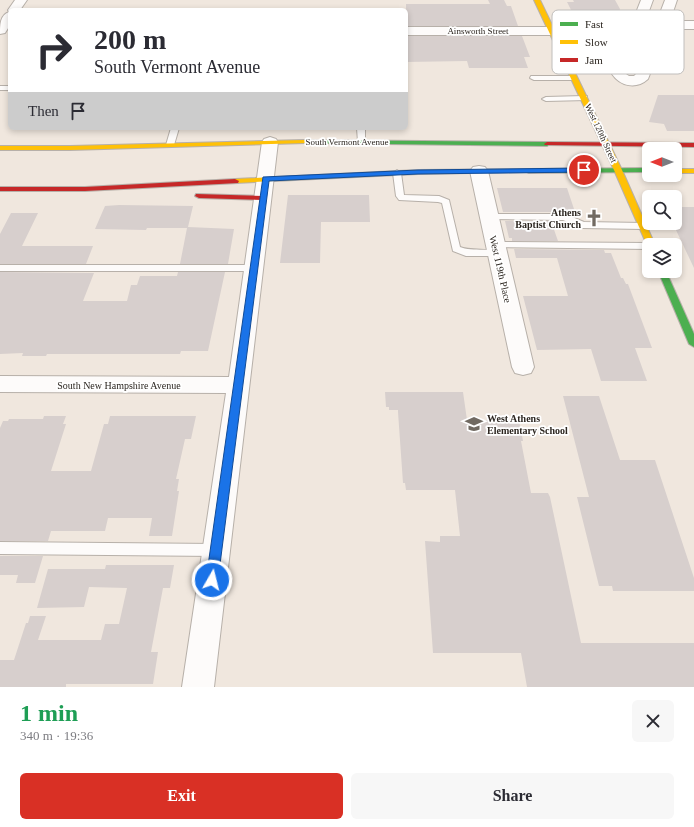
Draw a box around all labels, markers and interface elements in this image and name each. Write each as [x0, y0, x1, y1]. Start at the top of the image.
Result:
legend [552, 10, 684, 74]
text: Fast [585, 18, 603, 30]
icon: right [28, 24, 80, 76]
text: 200 m [94, 24, 166, 55]
street label: Ainsworth Street [447, 26, 509, 36]
text: Slow [585, 36, 608, 48]
text: Jam [585, 54, 603, 66]
text: South Vermont Avenue [94, 57, 260, 77]
icon: arrive [67, 100, 89, 122]
street label: West 120th Street [583, 102, 619, 164]
text: Then [28, 103, 59, 119]
street label: South Vermont Avenue [305, 137, 389, 147]
north arrow [642, 142, 682, 182]
map controls [642, 142, 682, 278]
pin [567, 153, 601, 187]
icon: arrive [573, 159, 595, 181]
button: search [642, 190, 682, 230]
place label: Athens Baptist Church [515, 207, 581, 230]
church icon: Athens Baptist Church [584, 208, 604, 228]
street label: West 119th Place [487, 234, 514, 304]
button: layers [642, 238, 682, 278]
street label: South New Hampshire Avenue [57, 380, 181, 391]
place label: West Athens Elementary School [487, 413, 568, 436]
school or university icon: West Athens Elementary School [464, 414, 484, 434]
position arrow [191, 559, 233, 601]
text: 1 min [20, 700, 78, 726]
button: close [632, 700, 674, 742]
text: 340 m · 19:36 [20, 728, 93, 743]
button: Exit [20, 773, 343, 819]
button: Share [351, 773, 674, 819]

